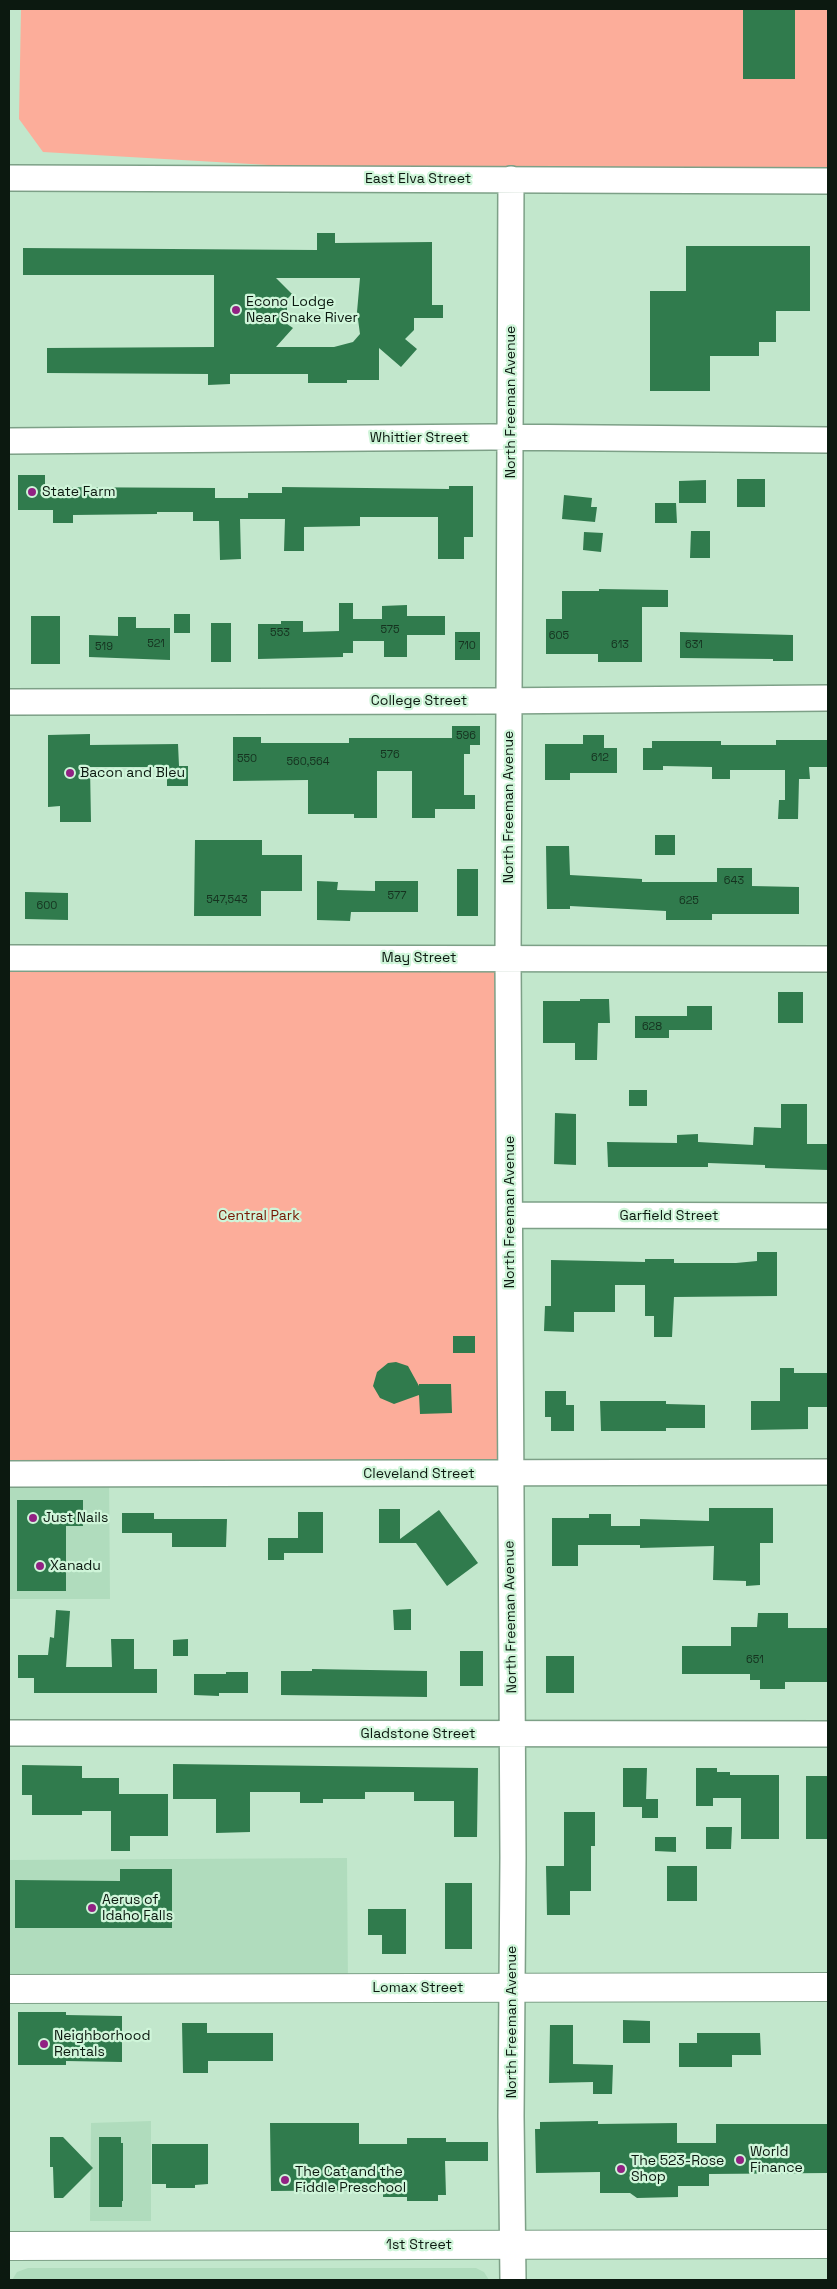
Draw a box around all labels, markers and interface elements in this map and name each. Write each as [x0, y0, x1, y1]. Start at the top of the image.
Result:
street label: East Elva Street [365, 171, 471, 187]
place label: Econo Lodge Near Snake River [246, 294, 358, 326]
marker: Econo Lodge Near Snake River [230, 304, 242, 316]
street label: North Freeman Avenue [503, 326, 519, 478]
street label: Whittier Street [370, 430, 468, 446]
place label: State Farm [42, 484, 115, 500]
marker: State Farm [26, 486, 38, 498]
house number: 575 [380, 623, 400, 637]
house number: 553 [270, 626, 290, 640]
house number: 605 [549, 629, 569, 643]
house number: 521 [147, 637, 165, 651]
house number: 613 [611, 638, 629, 652]
house number: 631 [685, 638, 703, 652]
house number: 710 [458, 639, 476, 653]
house number: 519 [95, 640, 113, 654]
street label: College Street [371, 693, 467, 709]
house number: 596 [456, 729, 476, 743]
street label: North Freeman Avenue [501, 731, 517, 883]
house number: 576 [380, 748, 400, 762]
house number: 612 [591, 751, 609, 765]
house number: 550 [237, 752, 257, 766]
house number: 560,564 [286, 755, 330, 769]
place label: Bacon and Bleu [80, 765, 185, 781]
marker: Bacon and Bleu [64, 767, 76, 779]
house number: 643 [724, 874, 744, 888]
house number: 577 [388, 889, 406, 903]
house number: 547,543 [206, 893, 248, 907]
house number: 625 [679, 894, 699, 908]
house number: 600 [37, 899, 57, 913]
street label: May Street [382, 950, 456, 966]
house number: 628 [642, 1020, 662, 1034]
street label: North Freeman Avenue [502, 1136, 518, 1288]
park label: Central Park [218, 1208, 300, 1224]
street label: Garfield Street [620, 1208, 718, 1224]
street label: Cleveland Street [363, 1466, 475, 1482]
place label: Just Nails [43, 1510, 108, 1526]
marker: Just Nails [27, 1512, 39, 1524]
street label: North Freeman Avenue [501, 1541, 521, 1693]
place label: Xanadu [50, 1558, 101, 1574]
marker: Xanadu [34, 1560, 46, 1572]
house number: 651 [746, 1653, 764, 1667]
street label: Gladstone Street [361, 1726, 475, 1742]
place label: Aerus of Idaho Falls [102, 1892, 173, 1924]
marker: Aerus of Idaho Falls [86, 1902, 98, 1914]
street label: North Freeman Avenue [504, 1946, 520, 2098]
street label: Lomax Street [372, 1980, 464, 1996]
place label: Neighborhood Rentals [54, 2028, 150, 2060]
marker: Neighborhood Rentals [38, 2038, 50, 2050]
place label: World Finance [750, 2144, 803, 2176]
place label: The 523-Rose Shop [631, 2153, 724, 2186]
marker: World Finance [734, 2154, 746, 2166]
marker: The 523-Rose Shop [615, 2163, 627, 2175]
place label: The Cat and the Fiddle Preschool [295, 2164, 406, 2196]
marker: The Cat and the Fiddle Preschool [279, 2174, 291, 2186]
street label: 1st Street [386, 2237, 452, 2253]

